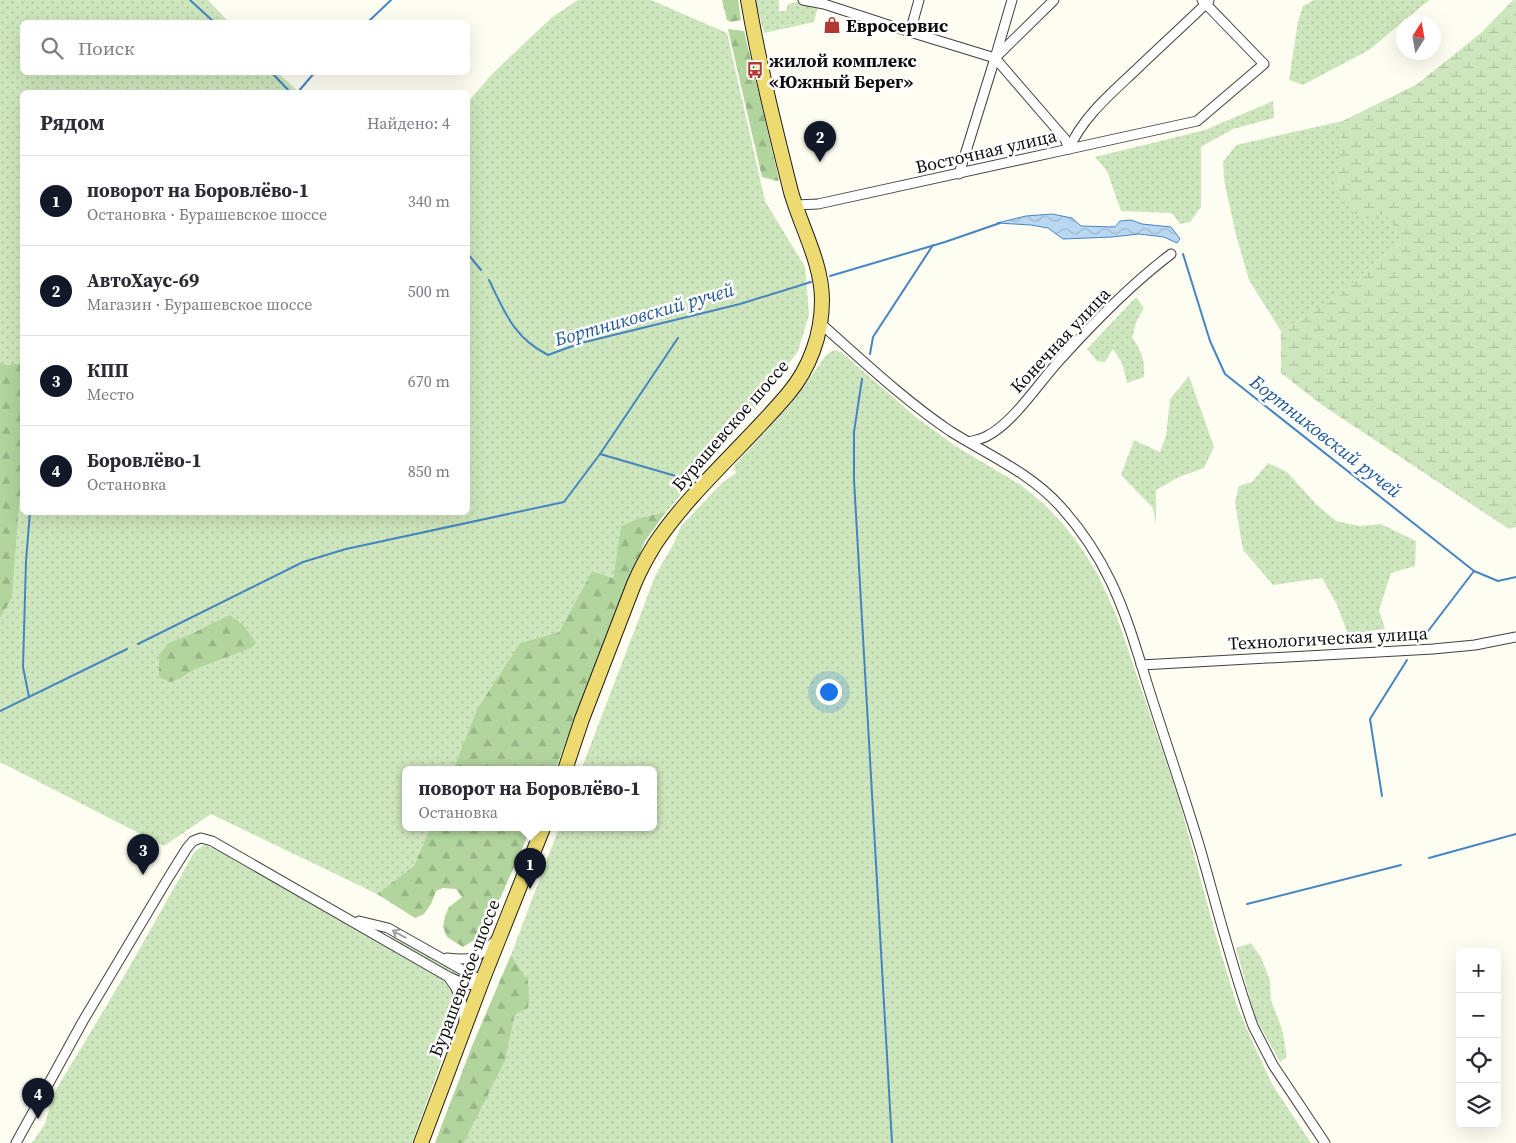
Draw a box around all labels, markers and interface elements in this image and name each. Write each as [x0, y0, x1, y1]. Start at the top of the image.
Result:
place label: Евросервис [846, 13, 948, 38]
shop icon: Евросервис [822, 15, 842, 35]
north arrow [1396, 15, 1441, 60]
search box [20, 20, 470, 75]
icon: search [38, 34, 66, 62]
text: Поиск [78, 35, 135, 61]
place label: жилой комплекс «Южный Берег» [769, 48, 917, 94]
bus stop icon: жилой комплекс «Южный Берег» [745, 60, 765, 80]
text: Рядом [40, 108, 105, 137]
text: Найдено: 4 [367, 112, 450, 134]
pin: 2 [804, 121, 836, 162]
street label: Восточная улица [913, 122, 1060, 179]
text: поворот на Боровлёво-1 [87, 177, 309, 203]
text: 1 [52, 190, 60, 212]
text: 340 m [408, 190, 450, 212]
text: Остановка · Бурашевское шоссе [87, 203, 327, 225]
text: АвтоХаус-69 [87, 267, 199, 293]
water label: Бортниковский ручей [550, 276, 737, 352]
text: 2 [52, 280, 60, 302]
text: 500 m [408, 280, 450, 302]
street label: Конечная улица [1004, 281, 1116, 398]
text: Магазин · Бурашевское шоссе [87, 293, 312, 315]
street label: Бурашевское шоссе [666, 354, 794, 496]
text: КПП [87, 357, 129, 383]
water label: Бортниковский ручей [1244, 368, 1407, 504]
text: 3 [52, 370, 60, 392]
text: 670 m [408, 370, 450, 392]
text: Место [87, 383, 134, 405]
text: Боровлёво-1 [87, 447, 202, 473]
text: 4 [52, 460, 60, 482]
text: 850 m [408, 460, 450, 482]
text: Остановка [87, 473, 166, 495]
street label: Технологическая улица [1228, 620, 1429, 656]
your location [816, 679, 842, 705]
popup [402, 766, 657, 831]
text: поворот на Боровлёво-1 [419, 775, 640, 801]
text: Остановка [419, 801, 498, 823]
pin: 3 [127, 834, 159, 875]
pin: 1 [514, 848, 546, 889]
street label: Бурашевское шоссе [422, 896, 506, 1060]
one-way arrow [391, 929, 406, 939]
map controls [1456, 948, 1501, 1128]
button: + [1456, 948, 1501, 993]
button: − [1456, 993, 1501, 1038]
button: locate [1456, 1038, 1501, 1083]
pin: 4 [22, 1078, 54, 1119]
button: layers [1456, 1083, 1501, 1128]

